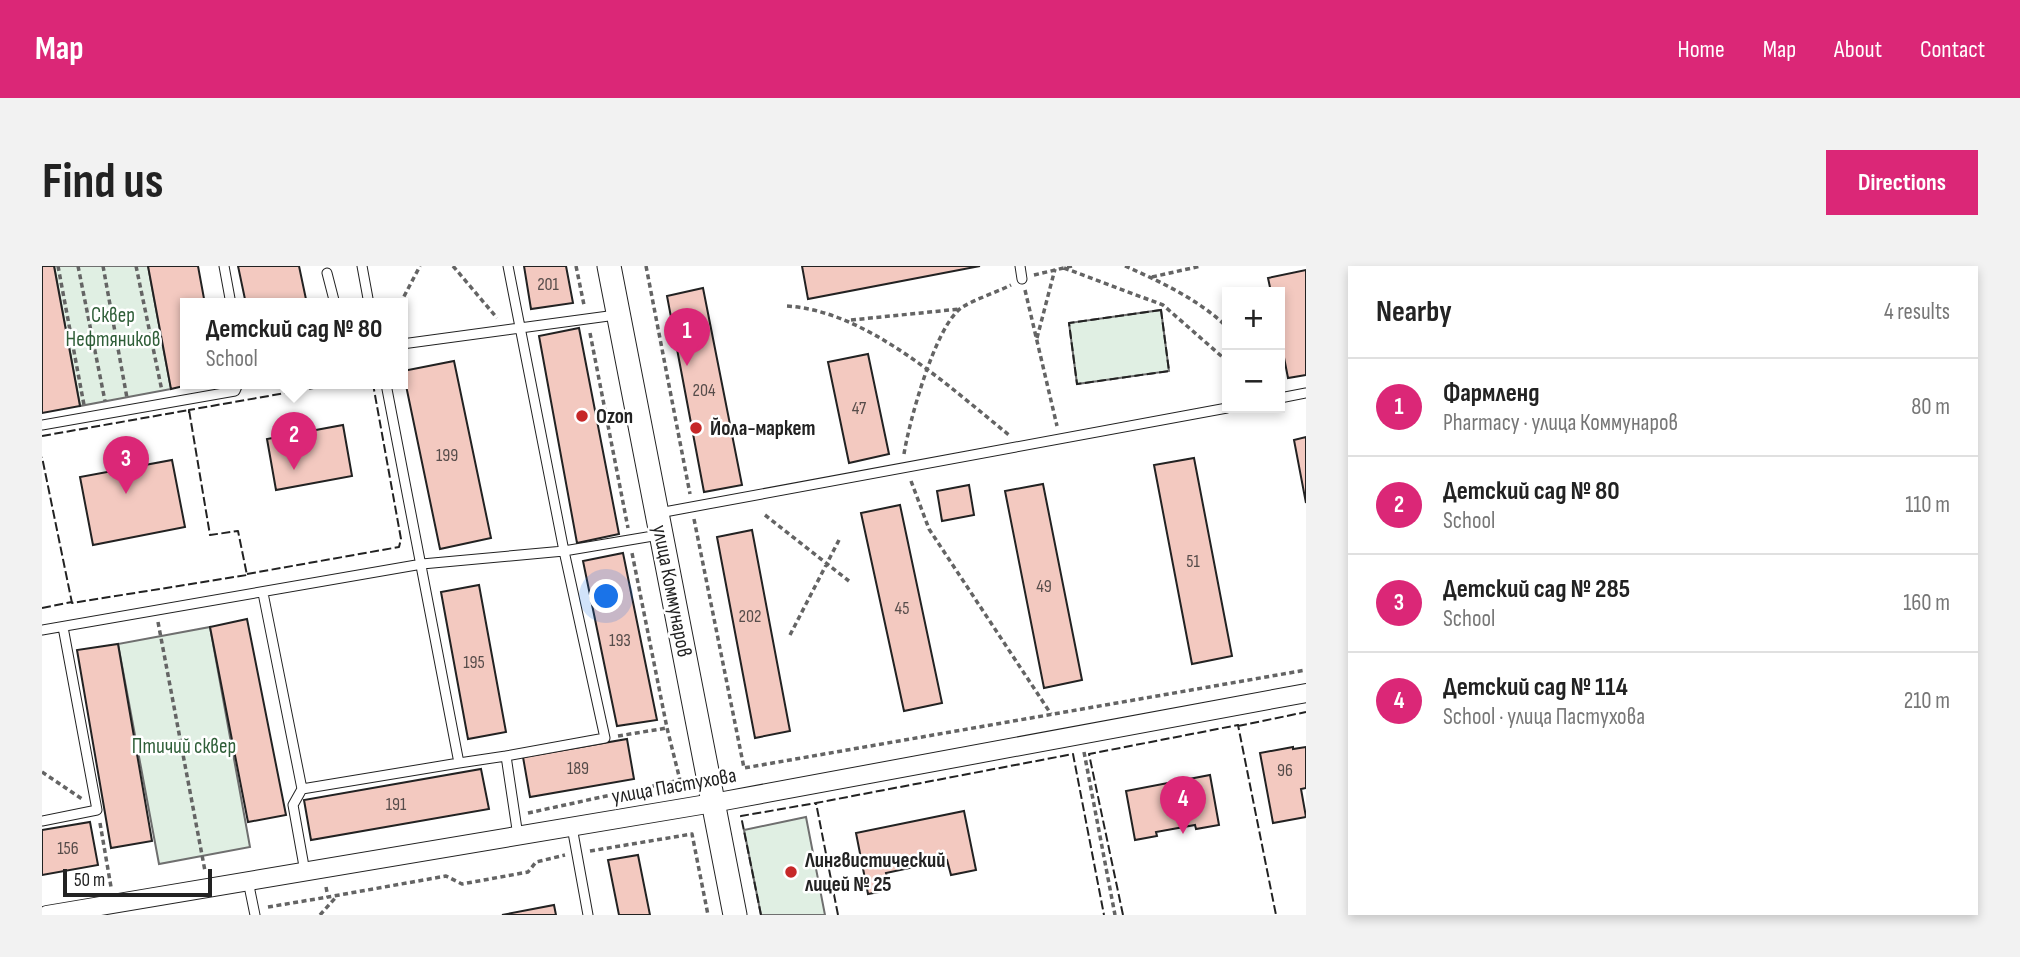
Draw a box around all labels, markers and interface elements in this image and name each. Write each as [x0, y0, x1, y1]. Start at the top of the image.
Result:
text: Map [35, 29, 84, 69]
text: Home [1677, 35, 1725, 64]
text: Map [1763, 35, 1796, 64]
text: About [1834, 35, 1882, 64]
text: Contact [1920, 35, 1985, 64]
button: Directions [1826, 150, 1978, 215]
text: Find us [42, 153, 164, 212]
house number: 201 [537, 274, 560, 295]
map controls [1222, 287, 1285, 413]
button: + [1222, 287, 1285, 350]
text: Nearby [1376, 294, 1452, 330]
popup [180, 298, 408, 389]
text: 4 results [1884, 298, 1950, 326]
park label: Сквер Нефтяников [66, 303, 160, 352]
pin: 1 [664, 308, 710, 366]
text: Детский сад № 80 [206, 314, 382, 345]
text: School [206, 345, 258, 373]
button: − [1222, 350, 1285, 413]
text: Фармленд [1443, 378, 1539, 409]
house number: 204 [693, 380, 716, 401]
text: 1 [1394, 393, 1404, 421]
text: 80 m [1911, 393, 1950, 421]
house number: 47 [852, 398, 867, 419]
place label: Ozon [596, 404, 633, 429]
marker: Ozon [574, 408, 590, 424]
text: Pharmacy · улица Коммунаров [1443, 409, 1678, 437]
pin: 2 [271, 412, 317, 470]
place label: Йола-маркет [710, 416, 815, 441]
marker: Йола-маркет [688, 420, 704, 436]
pin: 3 [103, 436, 149, 494]
house number: 199 [436, 445, 458, 466]
text: Детский сад № 80 [1443, 476, 1620, 507]
text: 2 [1394, 491, 1404, 519]
text: 110 m [1905, 491, 1950, 519]
text: School [1443, 507, 1495, 535]
street label: улица Коммунаров [647, 523, 697, 659]
house number: 51 [1186, 551, 1200, 572]
text: Детский сад № 285 [1443, 574, 1630, 605]
house number: 49 [1036, 576, 1052, 597]
your location [589, 579, 623, 613]
text: 3 [1394, 589, 1404, 617]
text: 160 m [1903, 589, 1950, 617]
house number: 45 [895, 598, 909, 619]
text: School [1443, 605, 1495, 633]
house number: 202 [739, 606, 761, 627]
house number: 193 [609, 630, 631, 651]
house number: 195 [463, 652, 485, 673]
text: Детский сад № 114 [1443, 672, 1628, 703]
text: 4 [1394, 687, 1404, 715]
text: 210 m [1904, 687, 1950, 715]
text: School · улица Пастухова [1443, 703, 1645, 731]
park label: Птичий сквер [132, 734, 236, 759]
house number: 189 [567, 758, 589, 779]
house number: 96 [1277, 760, 1293, 781]
street label: улица Пастухова [610, 763, 738, 809]
pin: 4 [1160, 776, 1206, 834]
house number: 191 [386, 794, 407, 815]
house number: 156 [57, 838, 79, 859]
place label: Лингвистический лицей № 25 [804, 848, 945, 897]
marker: Лингвистический лицей № 25 [783, 864, 799, 880]
scale bar [63, 866, 212, 898]
text: 50 m [74, 869, 105, 892]

